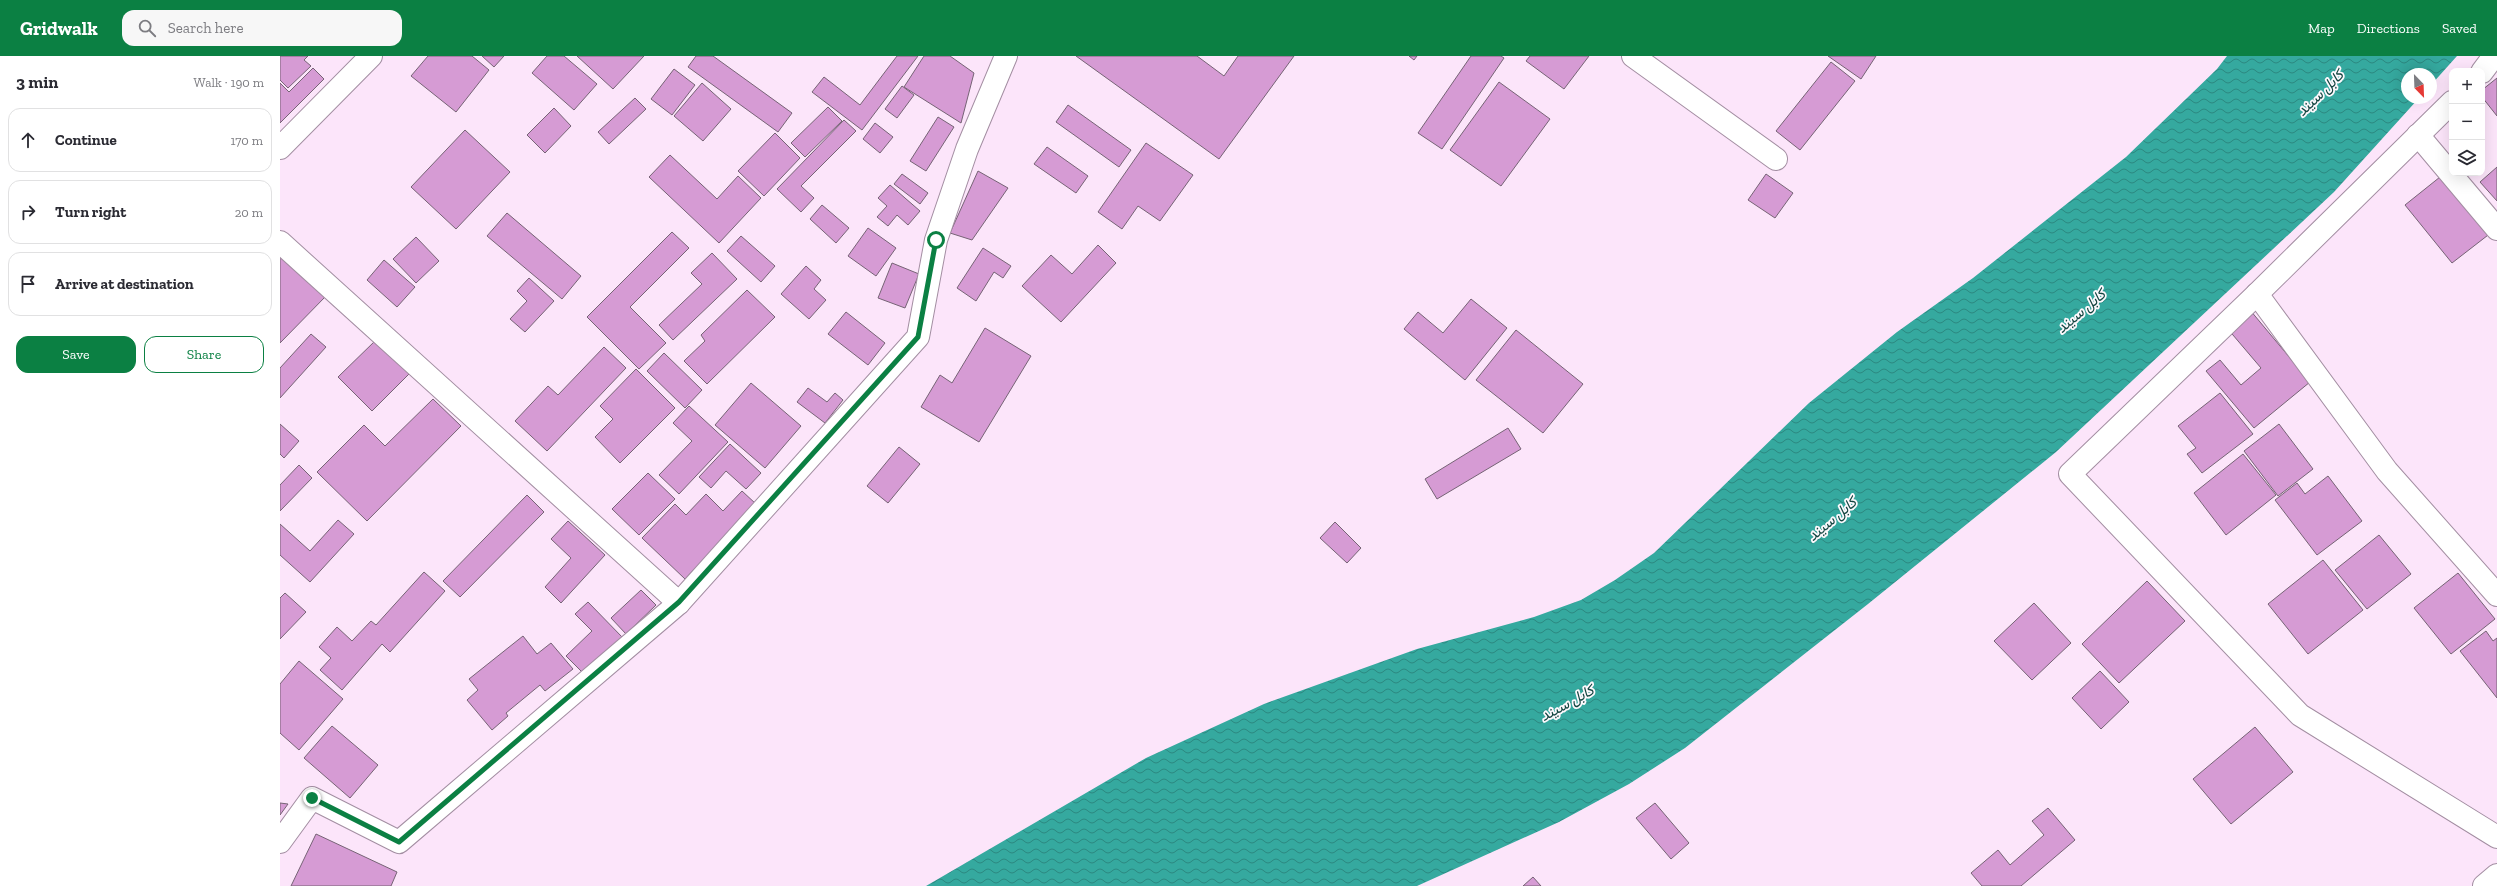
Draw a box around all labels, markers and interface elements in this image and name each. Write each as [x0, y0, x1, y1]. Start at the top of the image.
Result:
search box [122, 10, 402, 46]
text: Gridwalk [20, 17, 98, 40]
icon: search [136, 17, 158, 39]
text: Search here [168, 19, 244, 37]
text: Map [2308, 20, 2335, 37]
text: Directions [2357, 20, 2420, 37]
text: Saved [2442, 20, 2477, 37]
water label: کابل سيند [2293, 65, 2349, 120]
north arrow [2401, 68, 2437, 104]
map controls [2449, 68, 2485, 176]
button: + [2449, 68, 2485, 104]
text: 3 min [16, 72, 58, 92]
text: Walk · 190 m [194, 75, 264, 90]
button: − [2449, 104, 2485, 140]
icon: ahead [17, 129, 39, 151]
text: Continue [55, 131, 117, 149]
text: 170 m [230, 133, 263, 148]
button: layers [2449, 140, 2485, 176]
icon: right [17, 201, 39, 223]
text: Turn right [55, 203, 126, 221]
text: 20 m [235, 205, 263, 220]
route start [927, 231, 945, 249]
icon: arrive [17, 273, 39, 295]
text: Arrive at destination [55, 275, 194, 293]
water label: کابل سيند [2053, 284, 2111, 337]
button: Save [16, 336, 136, 373]
button: Share [144, 336, 264, 373]
water label: کابل سيند [1804, 492, 1862, 545]
water label: کابل سيند [1537, 680, 1599, 725]
route end [303, 789, 321, 807]

